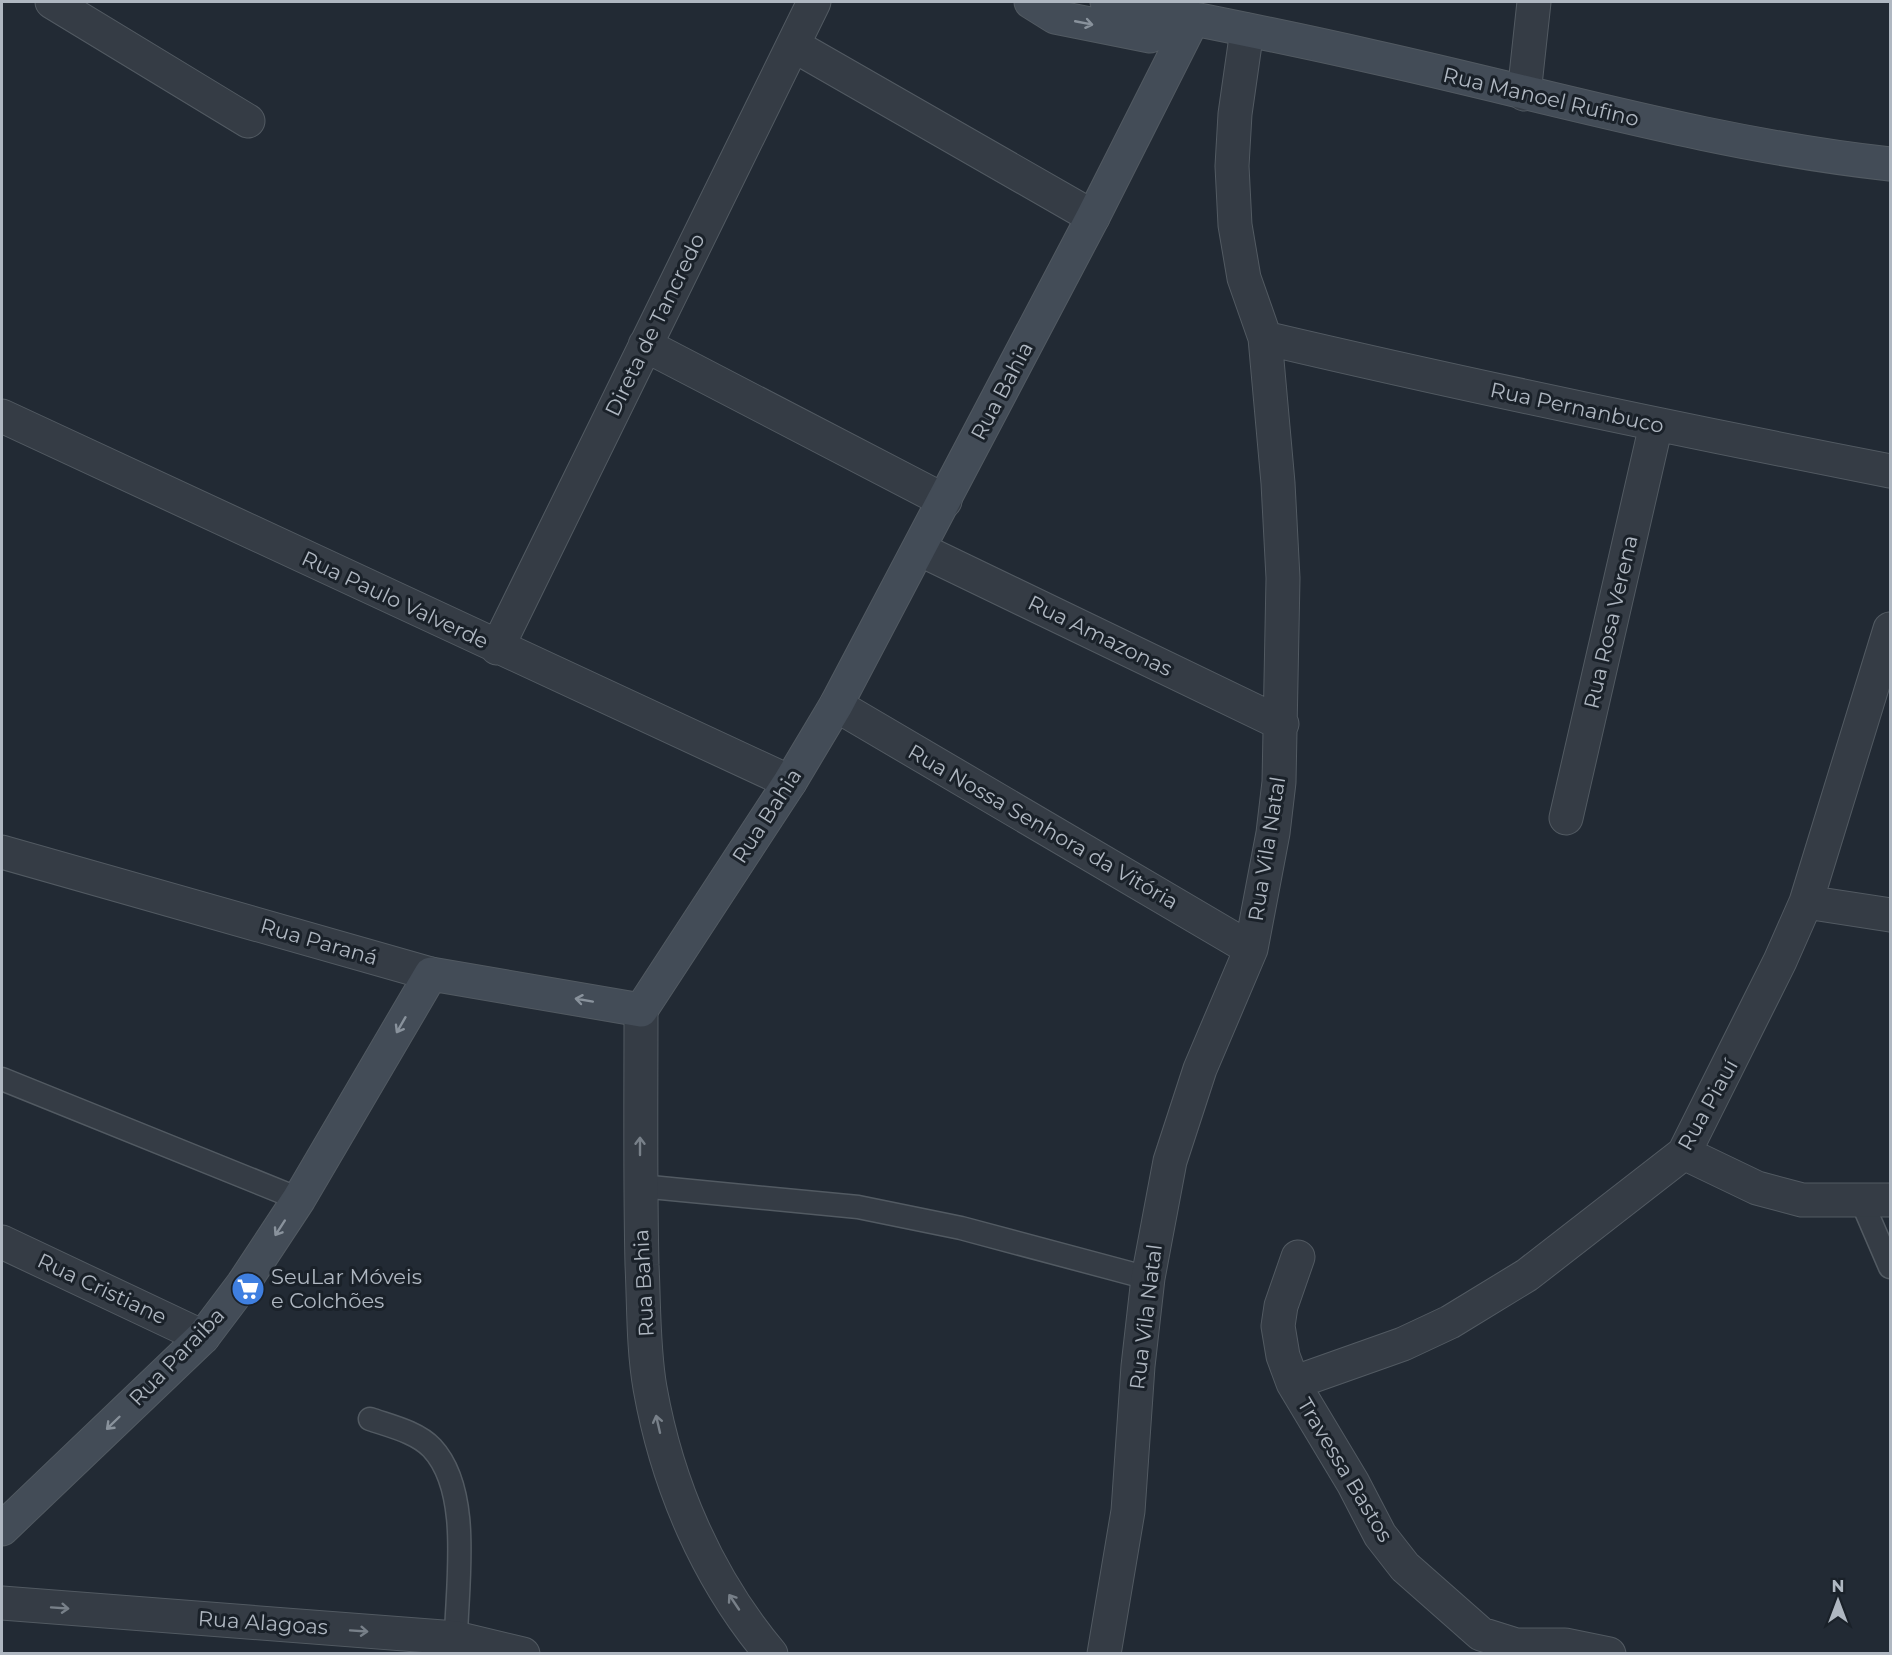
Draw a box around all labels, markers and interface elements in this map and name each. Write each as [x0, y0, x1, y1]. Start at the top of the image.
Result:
one-way arrow [1074, 18, 1094, 29]
street label: Rua Manoel Rufino [1441, 62, 1641, 131]
street label: Direta de Tancredo [599, 229, 710, 420]
street label: Rua Bahia [965, 337, 1038, 444]
street label: Rua Pernanbuco [1488, 377, 1666, 438]
street label: Rua Rosa Verena [1578, 533, 1643, 711]
street label: Rua Paulo Valverde [298, 545, 493, 654]
street label: Rua Amazonas [1024, 590, 1176, 681]
street label: Rua Nossa Senhora da Vitória [904, 739, 1183, 914]
street label: Rua Bahia [727, 764, 806, 868]
street label: Rua Vila Natal [1243, 775, 1290, 923]
street label: Rua Paraná [258, 913, 381, 970]
one-way arrow [574, 995, 594, 1006]
one-way arrow [395, 1016, 407, 1033]
street label: Rua Piauí [1672, 1054, 1743, 1155]
one-way arrow [634, 1137, 646, 1157]
one-way arrow [273, 1220, 286, 1237]
street label: Rua Bahia [628, 1229, 659, 1337]
street label: Rua Vila Natal [1124, 1243, 1167, 1391]
street label: Rua Cristiane [34, 1248, 171, 1329]
place label: SeuLar Móveis e Colchões [271, 1264, 422, 1313]
supermarket icon: SeuLar Móveis e Colchões [230, 1271, 266, 1307]
street label: Rua Paraiba [124, 1302, 230, 1411]
street label: Travessa Bastos [1293, 1393, 1398, 1546]
one-way arrow [652, 1415, 664, 1434]
one-way arrow [105, 1416, 120, 1430]
north arrow [1808, 1571, 1868, 1631]
text: N [1832, 1577, 1844, 1596]
one-way arrow [728, 1595, 740, 1611]
one-way arrow [49, 1603, 69, 1614]
street label: Rua Alagoas [197, 1605, 329, 1640]
one-way arrow [348, 1625, 368, 1636]

